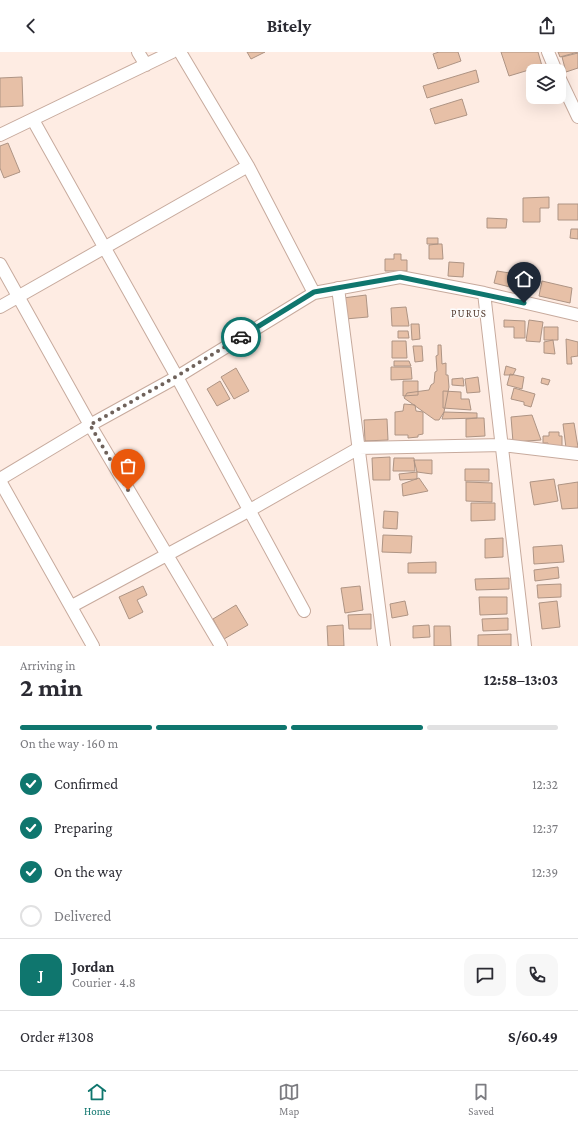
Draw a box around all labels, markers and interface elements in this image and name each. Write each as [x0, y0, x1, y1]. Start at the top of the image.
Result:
icon: back [20, 15, 42, 37]
icon: share [536, 15, 558, 37]
text: Bitely [267, 16, 311, 36]
map controls [526, 64, 566, 104]
button: layers [526, 64, 566, 104]
pin [507, 262, 541, 303]
icon: home [513, 268, 535, 290]
district label: PURUS [451, 307, 487, 319]
courier [221, 317, 261, 357]
icon: car [230, 326, 252, 348]
pin [111, 449, 145, 490]
icon: bag [117, 455, 139, 477]
text: Arriving in [20, 658, 76, 673]
text: 12:58–13:03 [484, 672, 558, 688]
text: 2 min [20, 673, 83, 702]
text: On the way · 160 m [20, 736, 118, 751]
icon: check [20, 773, 42, 795]
text: Confirmed [54, 776, 118, 792]
text: 12:32 [532, 777, 558, 792]
icon: check [20, 817, 42, 839]
text: Preparing [54, 820, 113, 836]
text: 12:37 [532, 821, 558, 836]
icon: check [20, 861, 42, 883]
text: On the way [54, 864, 122, 880]
text: 12:39 [532, 865, 558, 880]
text: Delivered [54, 908, 111, 924]
button: chat [464, 954, 506, 996]
button: phone [516, 954, 558, 996]
text: Jordan [72, 959, 114, 975]
text: J [38, 967, 44, 983]
text: Courier · 4.8 [72, 975, 136, 990]
text: Order #1308 [20, 1029, 94, 1045]
text: S/60.49 [508, 1029, 558, 1045]
tab: Home [84, 1081, 110, 1117]
tab: Map [278, 1081, 300, 1117]
tab: Saved [468, 1081, 494, 1117]

